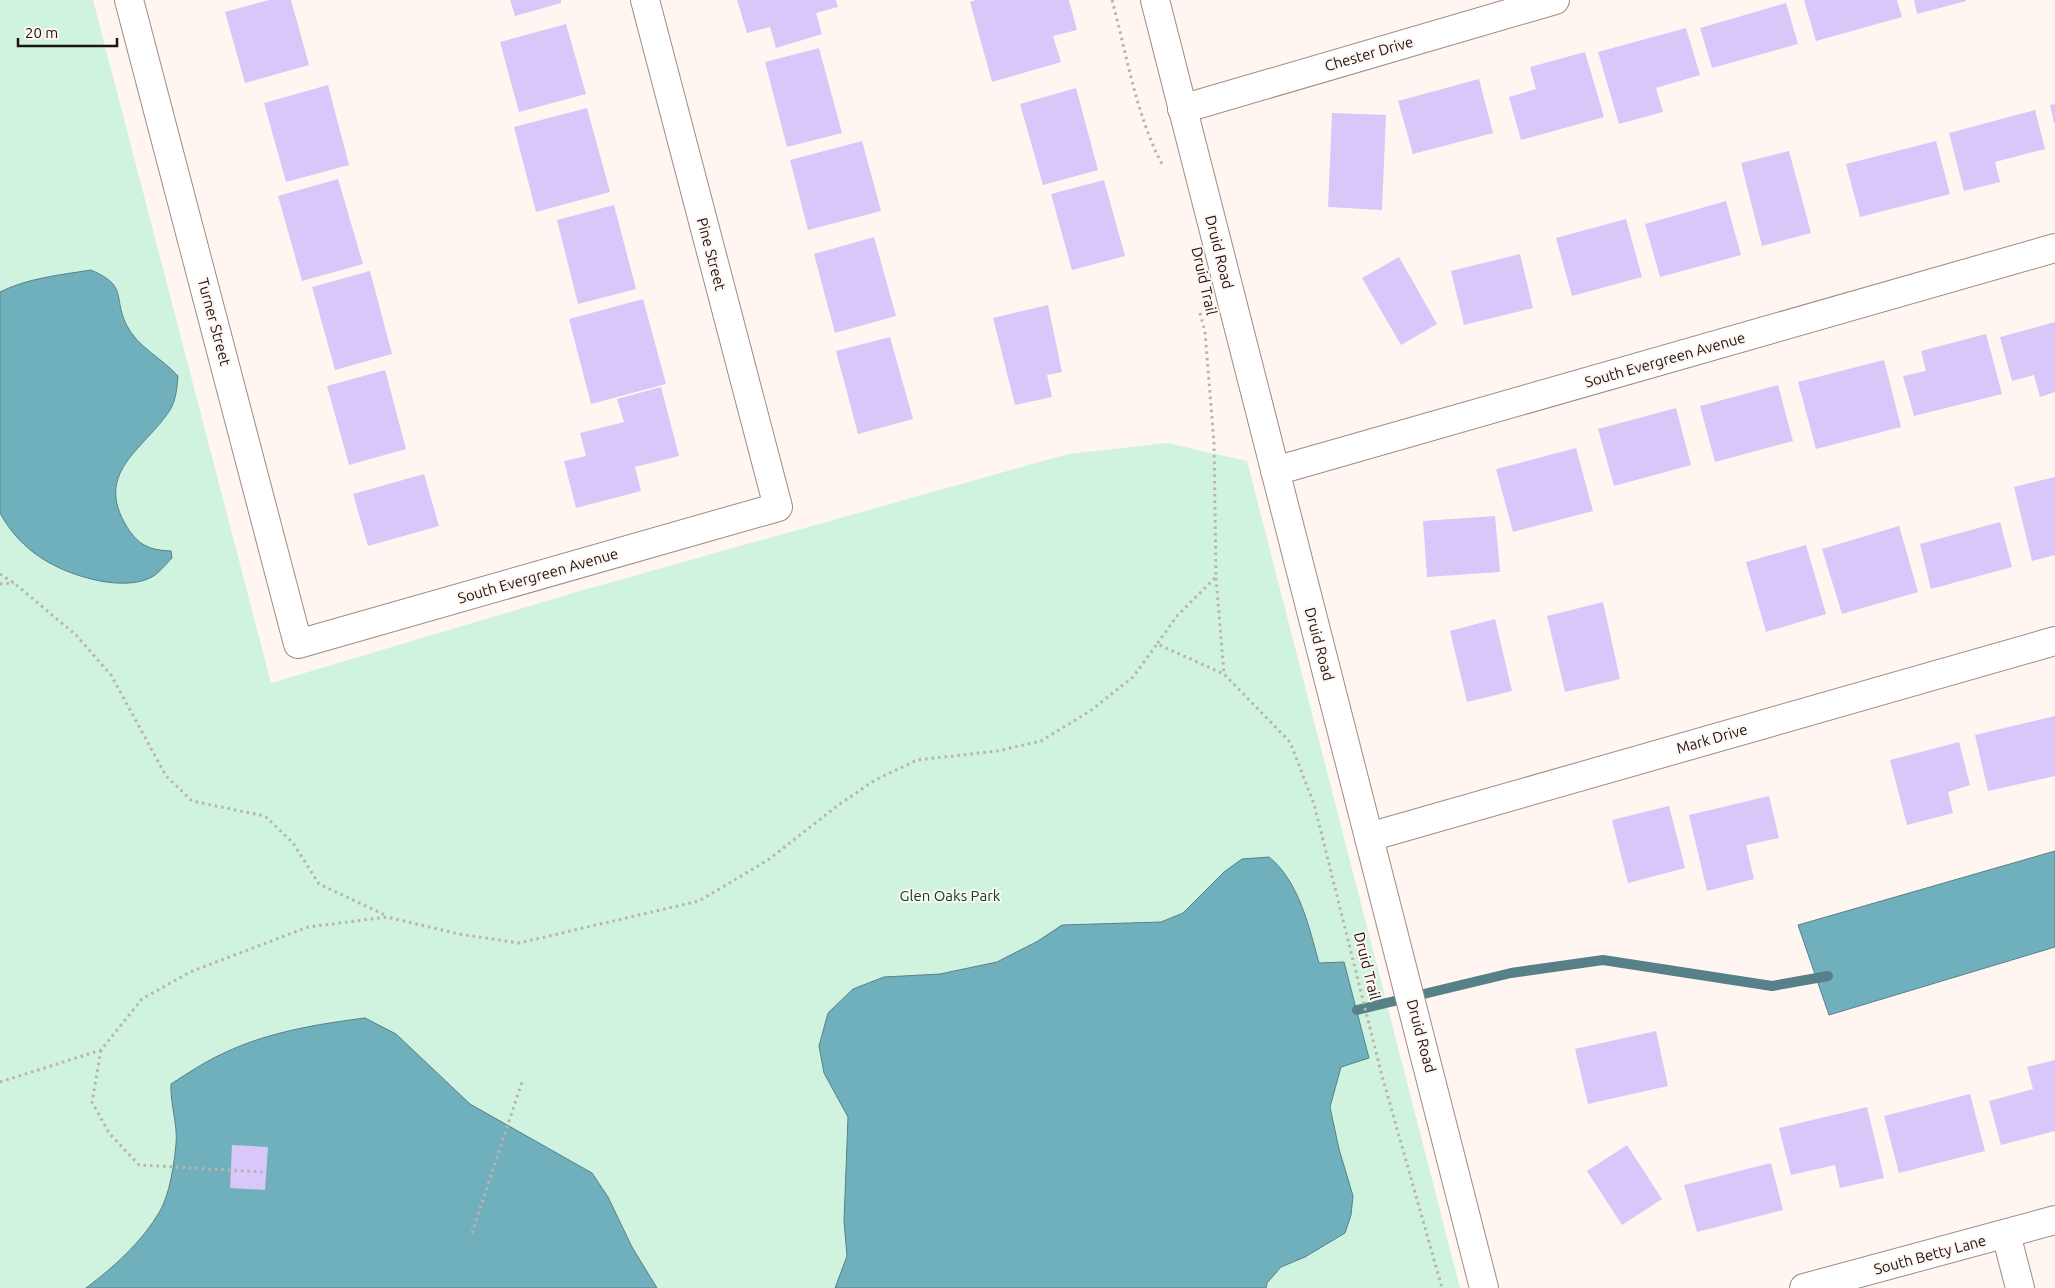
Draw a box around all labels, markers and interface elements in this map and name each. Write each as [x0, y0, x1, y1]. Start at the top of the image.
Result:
scale bar [18, 15, 116, 47]
text: 20 m [25, 24, 58, 41]
street label: Chester Drive [1323, 33, 1415, 74]
street label: Druid Road [1202, 213, 1237, 290]
street label: Pine Street [694, 216, 729, 292]
street label: Druid Trail [1188, 245, 1221, 317]
street label: Turner Street [195, 276, 234, 368]
street label: South Evergreen Avenue [1583, 328, 1747, 391]
street label: South Evergreen Avenue [456, 544, 620, 607]
street label: Druid Road [1302, 605, 1337, 682]
street label: Mark Drive [1674, 720, 1749, 757]
park label: Glen Oaks Park [900, 887, 1001, 904]
street label: Druid Trail [1351, 930, 1384, 1002]
street label: Druid Road [1404, 997, 1439, 1074]
street label: South Betty Lane [1872, 1231, 1988, 1278]

